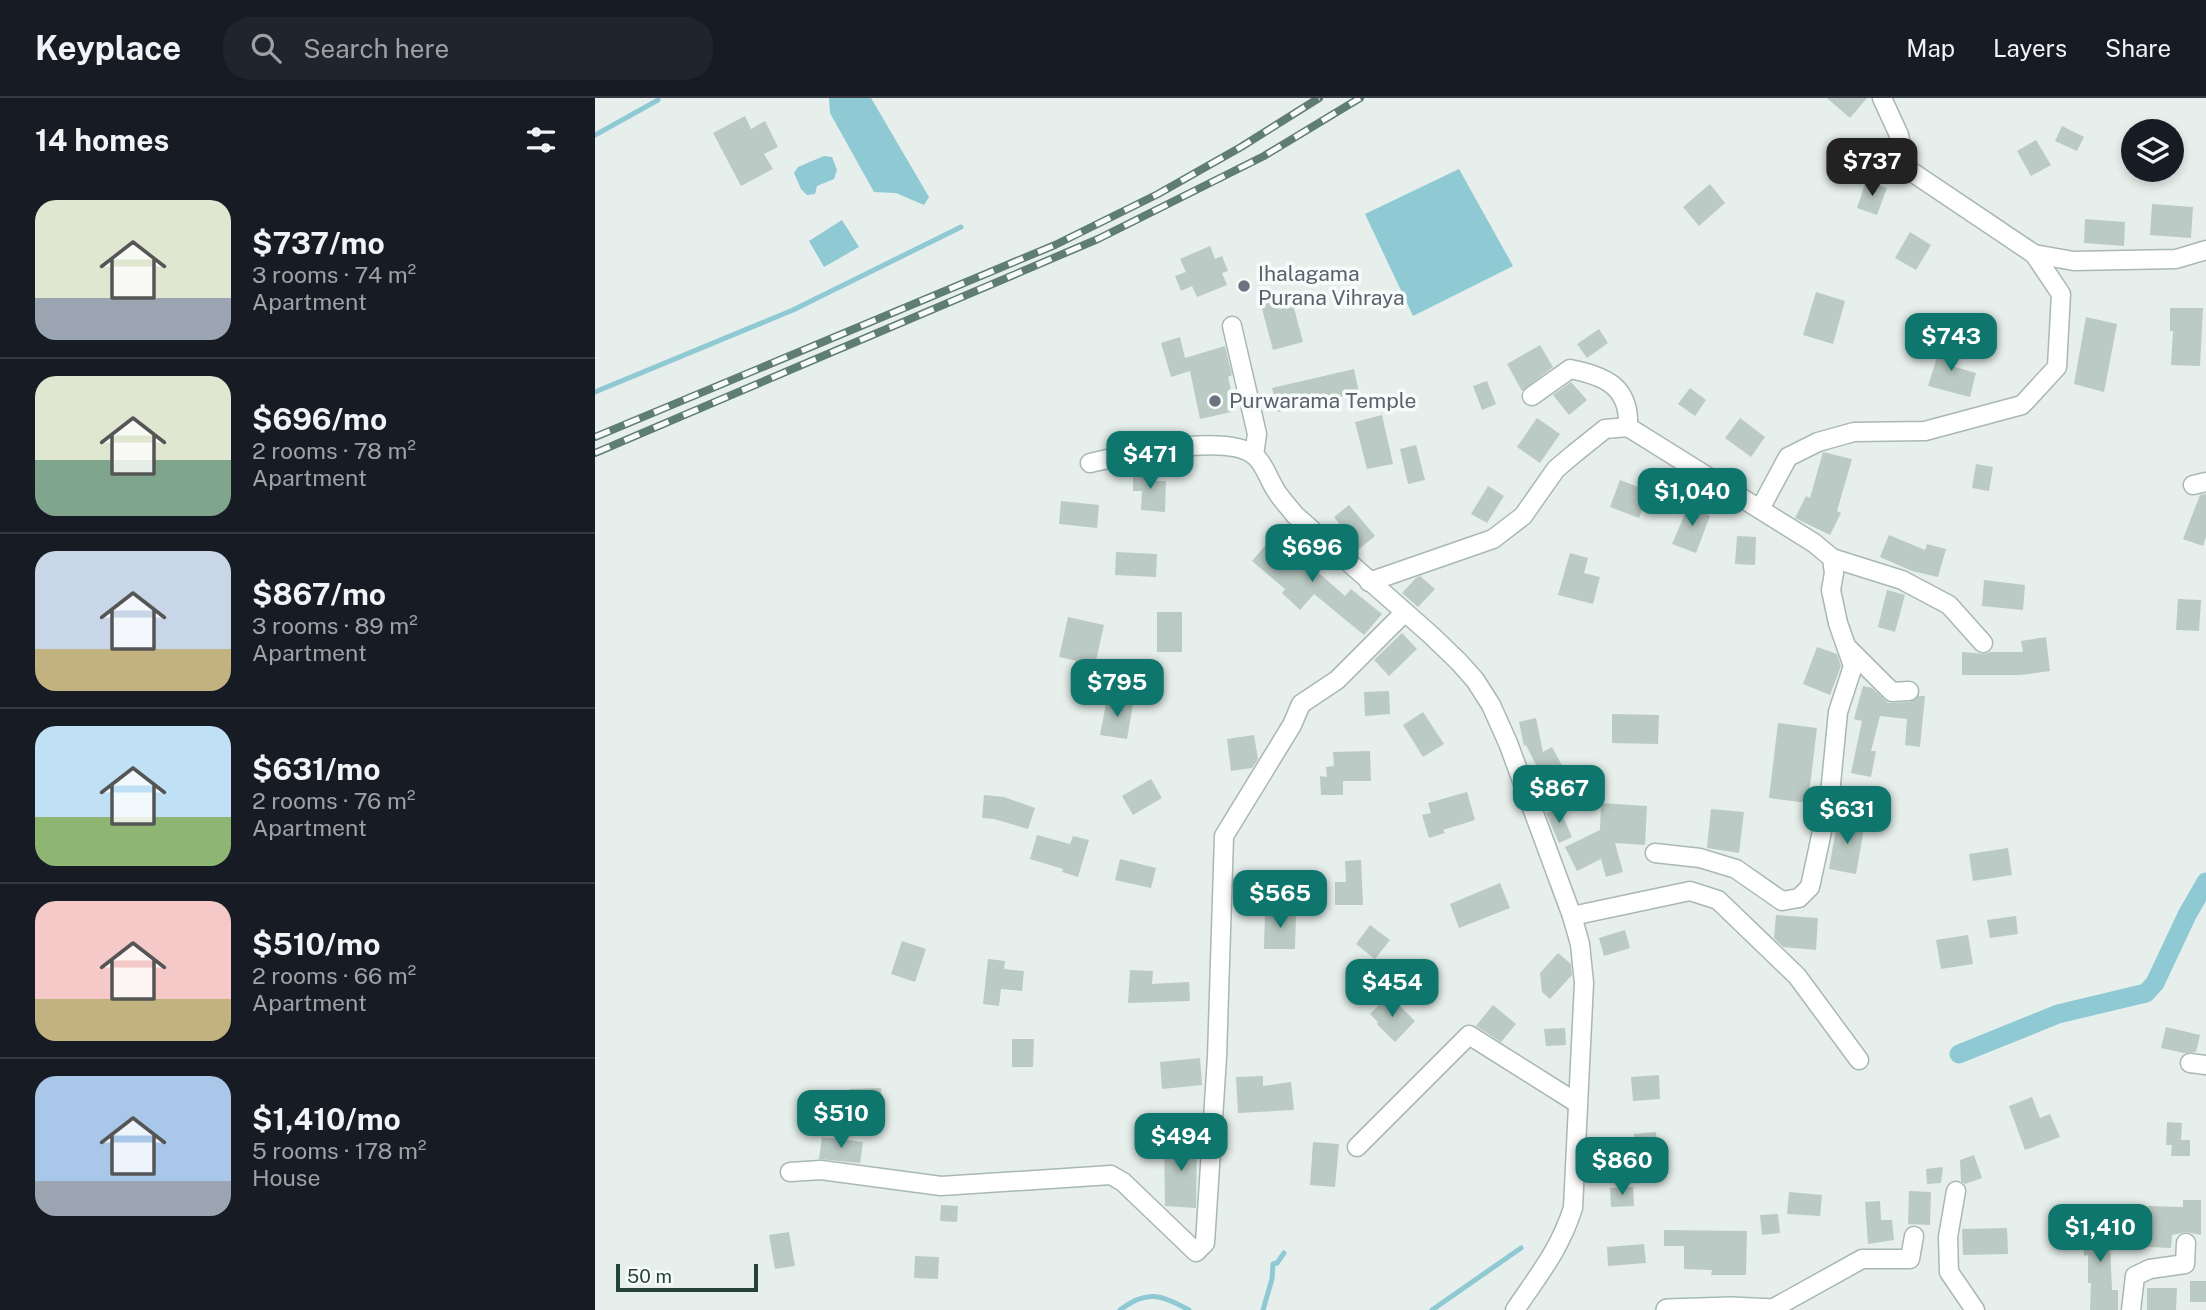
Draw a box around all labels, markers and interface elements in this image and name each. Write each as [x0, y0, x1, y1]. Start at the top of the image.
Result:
search box [223, 17, 713, 80]
text: Keyplace [35, 29, 181, 67]
icon: search [247, 29, 285, 67]
text: Search here [303, 33, 449, 64]
text: Map [1906, 34, 1955, 62]
text: Layers [1993, 34, 2067, 62]
text: Share [2105, 34, 2171, 62]
map controls [2121, 119, 2184, 182]
button: layers [2121, 119, 2184, 182]
icon: filters [522, 121, 560, 159]
text: 14 homes [35, 122, 169, 158]
pin: $737 [1831, 139, 1913, 198]
text: $737 [1842, 147, 1902, 174]
text: $737/mo [252, 225, 385, 261]
icon: home [91, 228, 175, 312]
text: 3 rooms · 74 m² [252, 261, 416, 288]
place label: Ihalagama Purana Vihraya [1258, 261, 1405, 310]
marker: Ihalagama Purana Vihraya [1236, 278, 1252, 294]
text: Apartment [252, 288, 367, 315]
pin: $743 [1910, 314, 1992, 373]
text: $743 [1921, 322, 1981, 349]
place label: Purwarama Temple [1229, 388, 1416, 413]
marker: Purwarama Temple [1207, 393, 1223, 409]
text: $696/mo [252, 401, 387, 437]
icon: home [91, 404, 175, 488]
pin: $471 [1109, 432, 1191, 491]
text: 2 rooms · 78 m² [252, 437, 416, 464]
text: $471 [1122, 440, 1178, 467]
text: Apartment [252, 464, 367, 491]
pin: $1,040 [1635, 468, 1749, 528]
text: $1,040 [1654, 477, 1730, 504]
pin: $696 [1271, 524, 1353, 584]
text: $696 [1281, 533, 1343, 560]
text: $867/mo [252, 576, 386, 612]
icon: home [91, 579, 175, 663]
text: 3 rooms · 89 m² [252, 612, 418, 639]
text: Apartment [252, 639, 367, 666]
pin: $795 [1076, 660, 1158, 719]
text: $795 [1087, 668, 1147, 695]
text: $631/mo [252, 751, 381, 787]
icon: home [91, 754, 175, 838]
pin: $867 [1518, 766, 1600, 825]
text: $867 [1529, 774, 1589, 801]
pin: $631 [1806, 786, 1888, 846]
text: 2 rooms · 76 m² [252, 787, 415, 814]
text: $631 [1819, 795, 1875, 822]
text: Apartment [252, 814, 367, 841]
pin: $565 [1239, 870, 1321, 930]
text: $565 [1249, 879, 1311, 906]
text: $510/mo [252, 926, 380, 962]
icon: home [91, 929, 175, 1013]
pin: $454 [1351, 960, 1433, 1019]
text: 2 rooms · 66 m² [252, 962, 416, 989]
text: $454 [1361, 968, 1423, 995]
text: Apartment [252, 989, 367, 1016]
pin: $510 [800, 1090, 882, 1150]
text: $510 [813, 1099, 869, 1126]
text: $1,410/mo [252, 1101, 401, 1137]
icon: home [91, 1104, 175, 1188]
pin: $494 [1140, 1114, 1222, 1173]
text: $494 [1151, 1122, 1211, 1149]
text: 5 rooms · 178 m² [252, 1137, 426, 1164]
pin: $860 [1581, 1138, 1663, 1197]
text: $860 [1592, 1146, 1652, 1173]
text: House [252, 1164, 320, 1191]
pin: $1,410 [2043, 1204, 2157, 1264]
text: $1,410 [2064, 1213, 2136, 1240]
scale bar [616, 1261, 758, 1293]
text: 50 m [627, 1265, 672, 1287]

